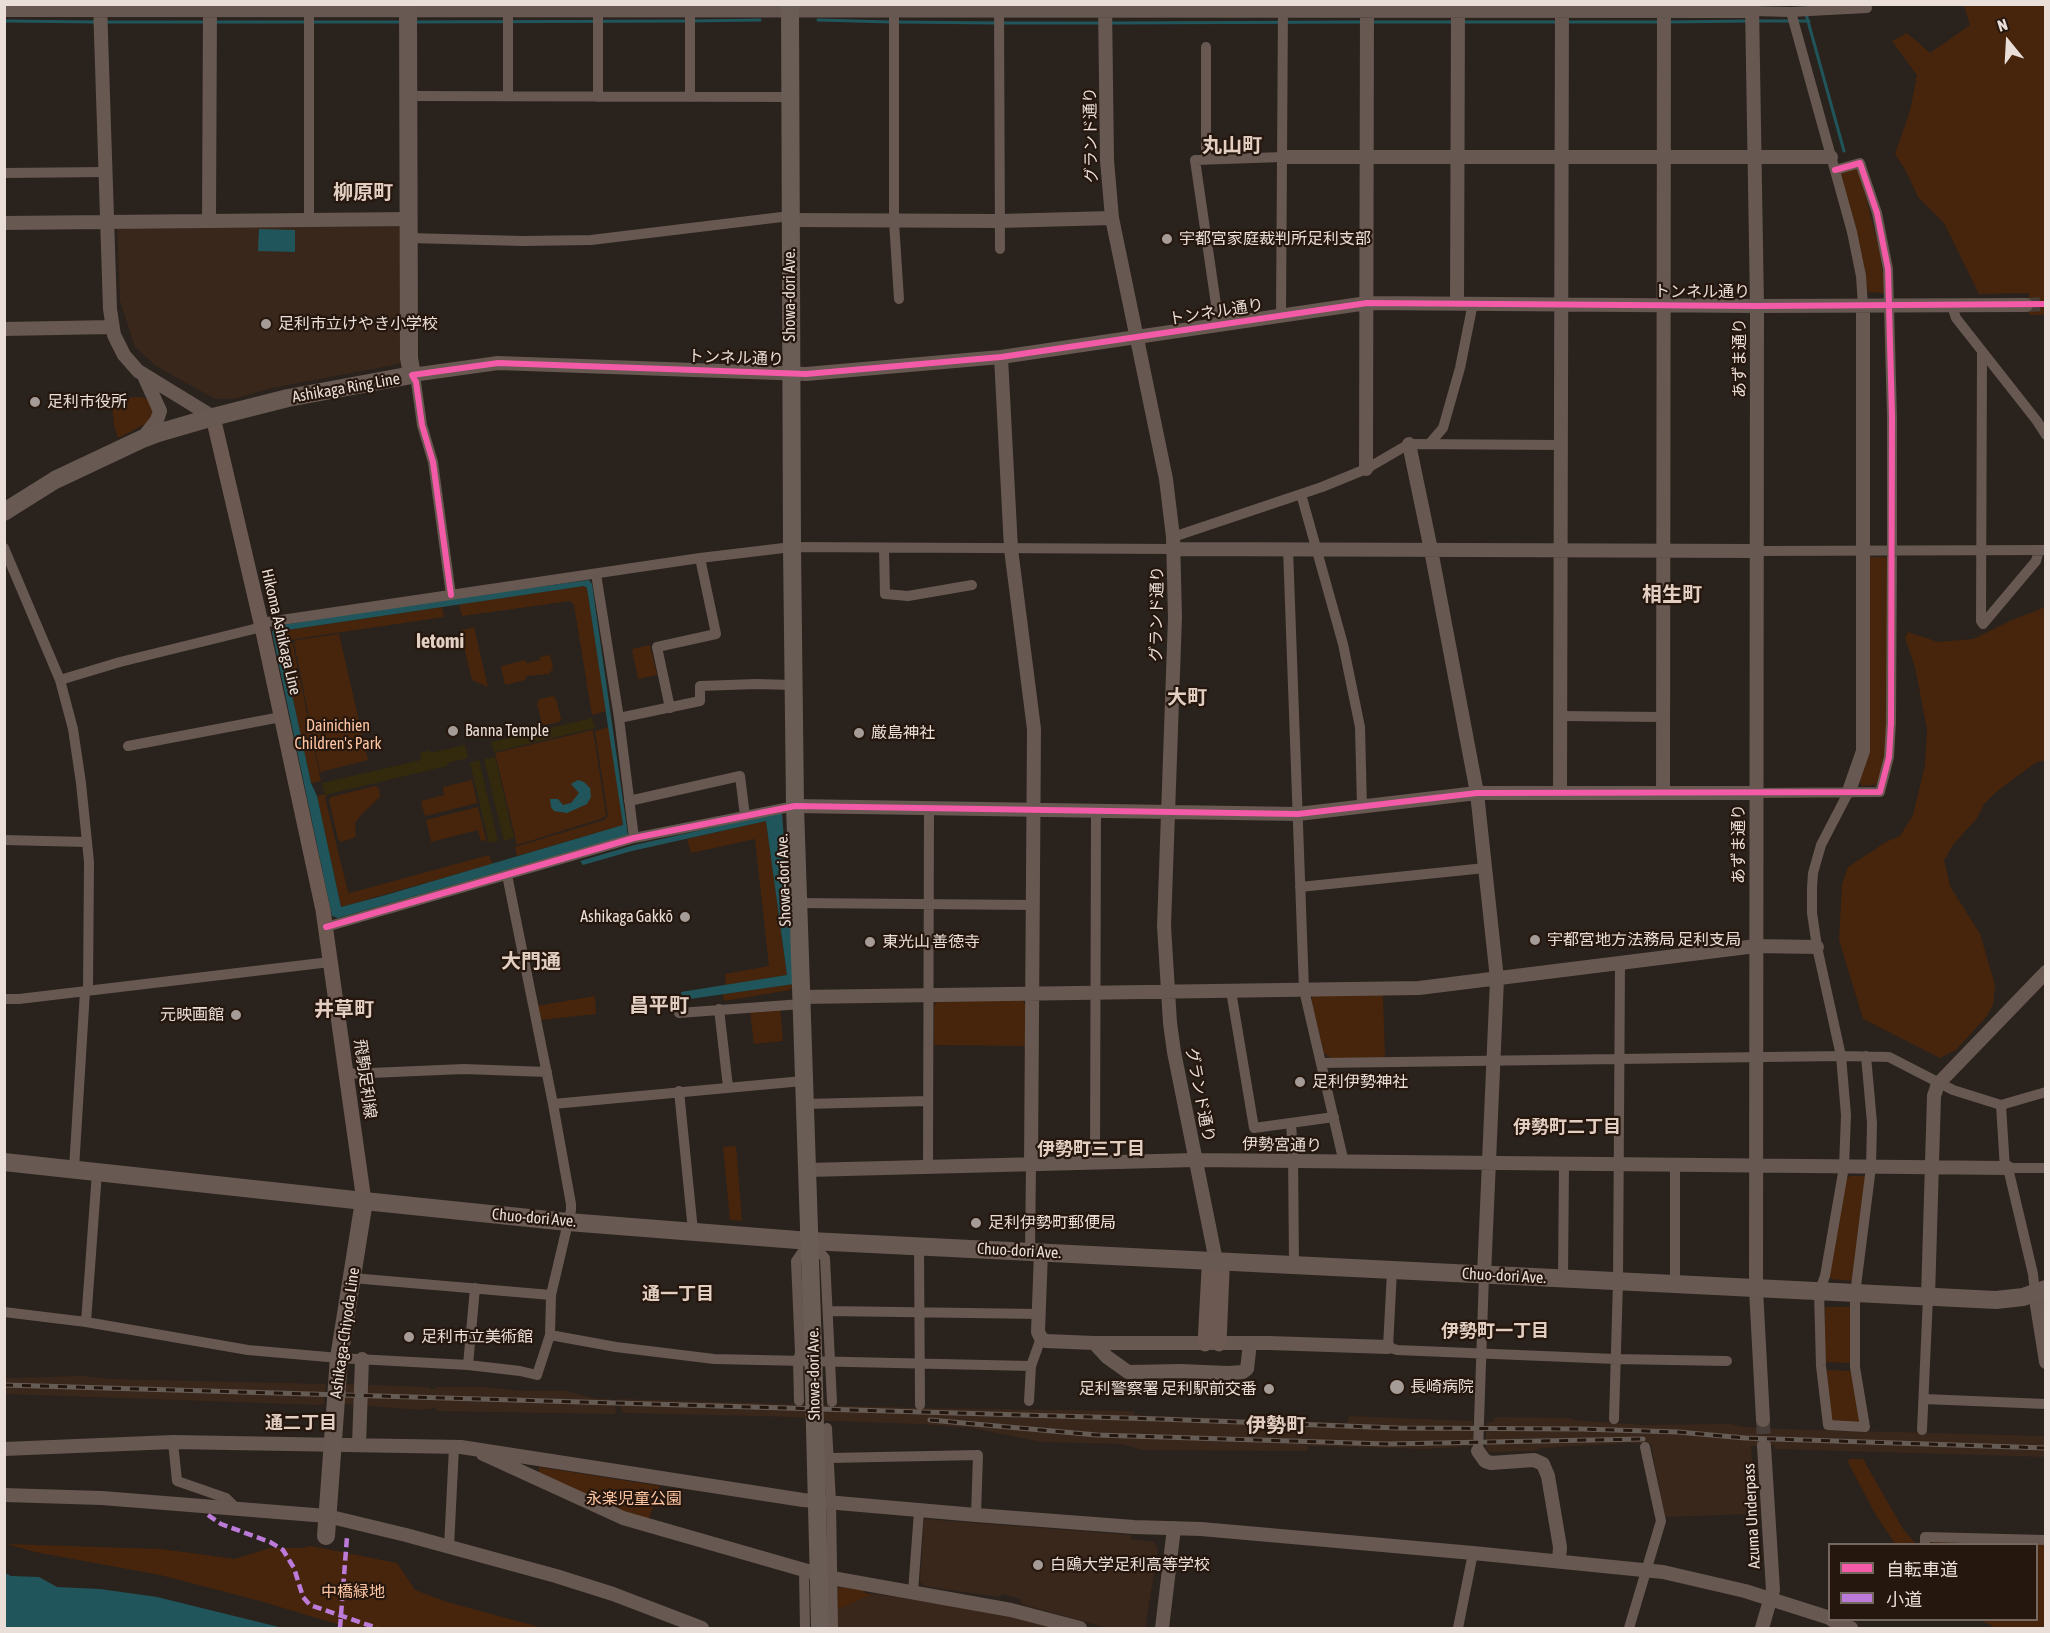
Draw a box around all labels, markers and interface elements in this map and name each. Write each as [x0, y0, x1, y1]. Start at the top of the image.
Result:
north arrow [1978, 12, 2038, 72]
text: N [1995, 15, 2010, 35]
street label: グランド通り [1081, 87, 1101, 183]
district label: 丸山町 [1202, 134, 1262, 158]
district label: 柳原町 [333, 181, 393, 205]
place label: 宇都宮家庭裁判所足利支部 [1179, 229, 1371, 249]
marker: 宇都宮家庭裁判所足利支部 [1160, 232, 1174, 246]
street label: Showa-dori Ave. [780, 249, 800, 341]
street label: トンネル通り [1654, 282, 1750, 302]
street label: トンネル通り [1167, 295, 1265, 329]
place label: 足利市立けやき小学校 [278, 314, 438, 334]
marker: 足利市立けやき小学校 [259, 317, 273, 331]
street label: あずま通り [1730, 318, 1750, 398]
street label: トンネル通り [688, 347, 784, 369]
street label: Ashikaga Ring Line [291, 369, 401, 407]
place label: 足利市役所 [47, 392, 127, 412]
marker: 足利市役所 [28, 395, 42, 409]
street label: グランド通り [1147, 566, 1167, 662]
street label: Hikoma Ashikaga Line [257, 567, 305, 697]
district label: 相生町 [1642, 583, 1702, 607]
district label: Ietomi [416, 630, 464, 654]
district label: 大町 [1167, 686, 1207, 710]
park label: Dainichien Children's Park [295, 716, 381, 754]
place label: Banna Temple [465, 721, 549, 741]
place label: 厳島神社 [871, 723, 935, 743]
marker: Banna Temple [446, 724, 460, 738]
marker: 厳島神社 [852, 726, 866, 740]
street label: あずま通り [1729, 804, 1749, 884]
street label: Showa-dori Ave. [773, 833, 795, 927]
place label: Ashikaga Gakkō [580, 907, 673, 927]
marker: Ashikaga Gakkō [678, 910, 692, 924]
place label: 宇都宮地方法務局 足利支局 [1547, 930, 1741, 950]
place label: 東光山 善徳寺 [882, 932, 980, 952]
marker: 宇都宮地方法務局 足利支局 [1528, 933, 1542, 947]
marker: 東光山 善徳寺 [863, 935, 877, 949]
district label: 大門通 [501, 950, 561, 974]
district label: 昌平町 [629, 994, 689, 1018]
district label: 井草町 [314, 998, 374, 1022]
place label: 元映画館 [160, 1005, 224, 1025]
marker: 元映画館 [229, 1008, 243, 1022]
street label: 飛駒足利線 [350, 1038, 380, 1120]
street label: グランド通り [1181, 1046, 1219, 1144]
place label: 足利伊勢神社 [1312, 1072, 1408, 1092]
marker: 足利伊勢神社 [1293, 1075, 1307, 1089]
district label: 伊勢町二丁目 [1513, 1116, 1621, 1138]
street label: 伊勢宮通り [1242, 1135, 1322, 1155]
district label: 伊勢町三丁目 [1037, 1138, 1145, 1160]
street label: Chuo-dori Ave. [491, 1205, 577, 1231]
place label: 足利伊勢町郵便局 [988, 1213, 1116, 1233]
marker: 足利伊勢町郵便局 [969, 1216, 983, 1230]
street label: Chuo-dori Ave. [976, 1239, 1062, 1263]
street label: Chuo-dori Ave. [1461, 1264, 1547, 1288]
street label: Ashikaga-Chiyoda Line [326, 1266, 364, 1400]
district label: 通一丁目 [642, 1283, 714, 1305]
district label: 伊勢町一丁目 [1441, 1320, 1549, 1342]
place label: 足利市立美術館 [421, 1327, 533, 1347]
street label: Showa-dori Ave. [804, 1327, 824, 1421]
marker: 足利市立美術館 [402, 1330, 416, 1344]
place label: 長崎病院 [1410, 1377, 1474, 1397]
marker: 長崎病院 [1388, 1378, 1406, 1396]
place label: 足利警察署 足利駅前交番 [1079, 1379, 1257, 1399]
marker: 足利警察署 足利駅前交番 [1262, 1382, 1276, 1396]
district label: 通二丁目 [265, 1412, 337, 1434]
district label: 伊勢町 [1246, 1414, 1306, 1438]
street label: Azuma Underpass [1740, 1463, 1764, 1569]
park label: 永楽児童公園 [586, 1489, 682, 1509]
legend [1828, 1543, 2038, 1621]
place label: 白鴎大学足利高等学校 [1050, 1555, 1210, 1575]
marker: 白鴎大学足利高等学校 [1031, 1558, 1045, 1572]
text: 自転車道 [1886, 1559, 1958, 1580]
park label: 中橋緑地 [321, 1582, 385, 1602]
text: 小道 [1886, 1589, 1922, 1610]

